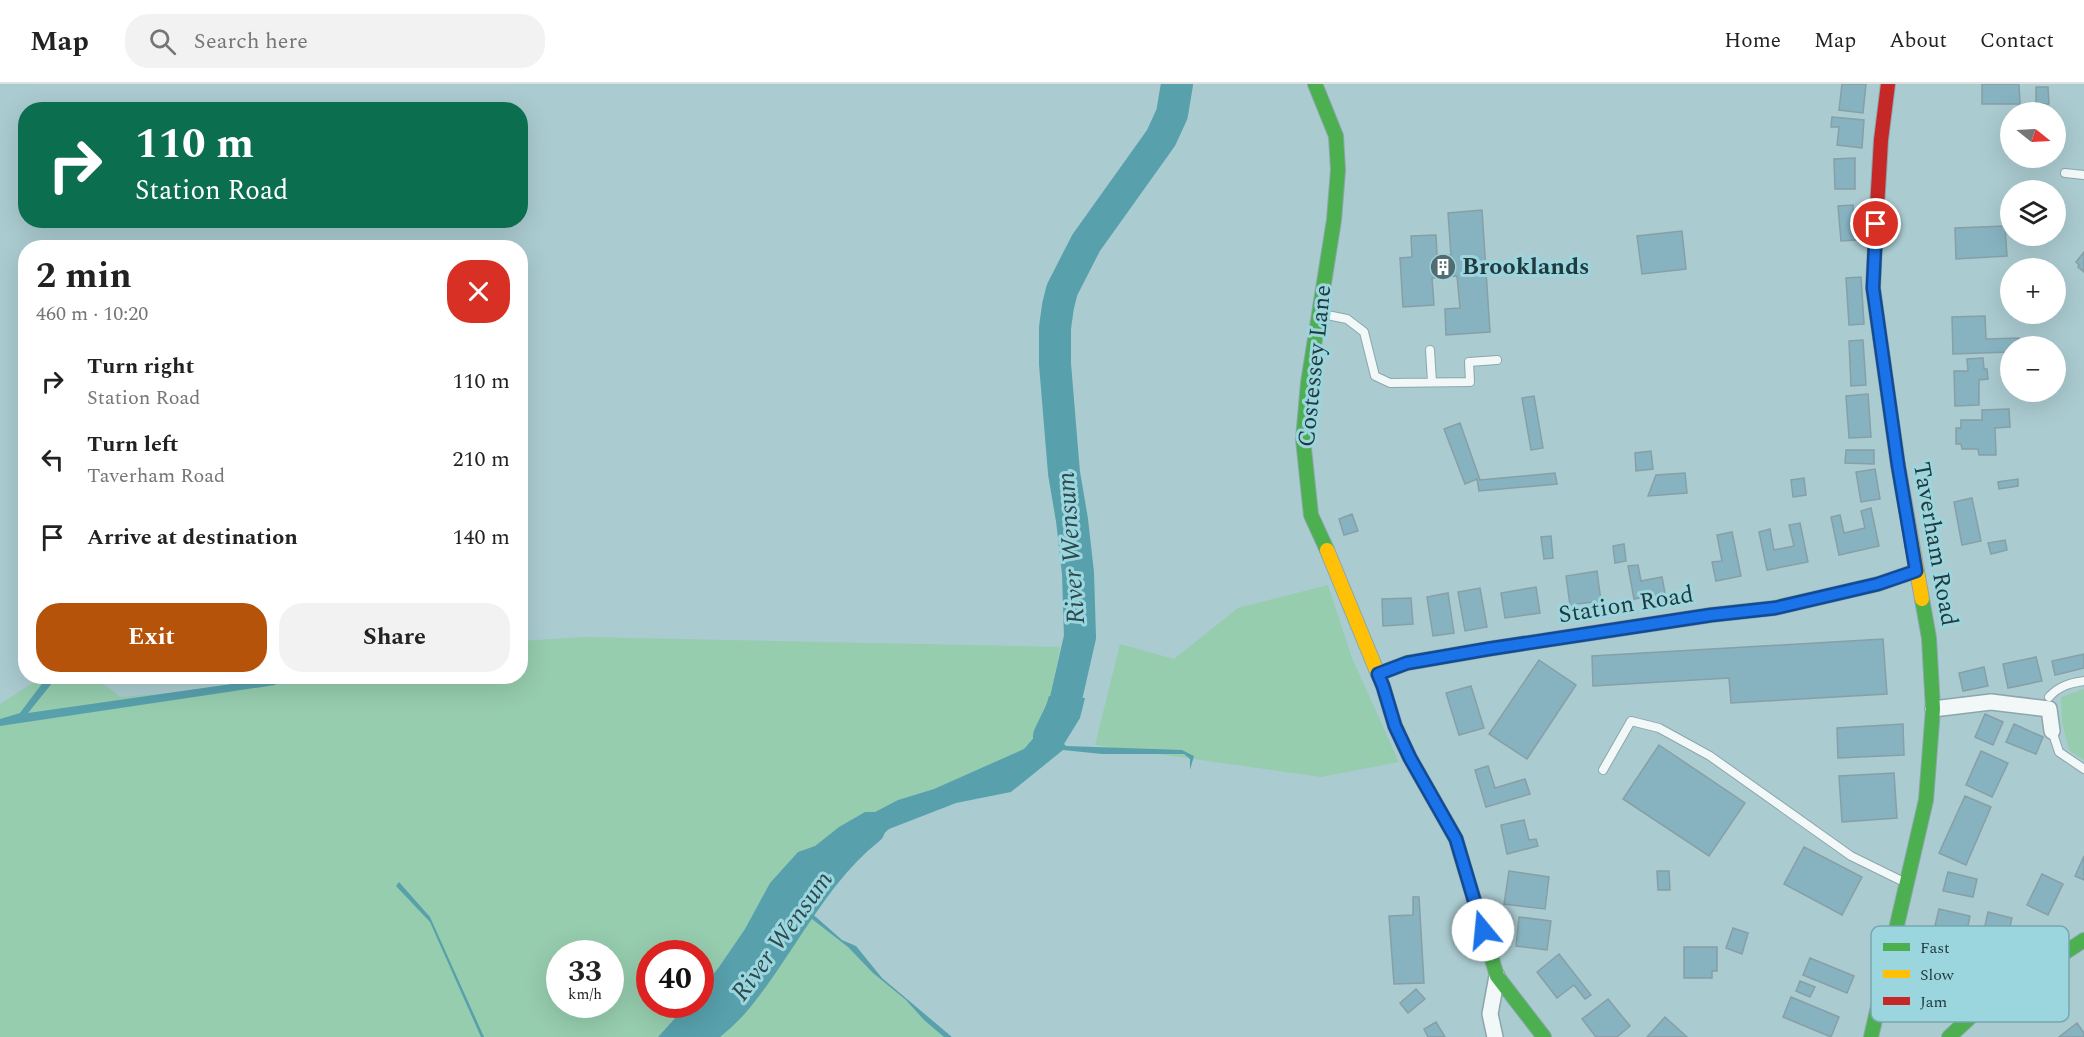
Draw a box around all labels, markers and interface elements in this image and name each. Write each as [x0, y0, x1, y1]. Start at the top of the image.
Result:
search box [125, 14, 545, 68]
text: Map [30, 20, 89, 63]
icon: search [146, 25, 179, 58]
text: Search here [194, 25, 308, 58]
text: Home [1724, 25, 1781, 57]
text: Map [1814, 25, 1856, 57]
text: About [1889, 25, 1947, 57]
text: Contact [1980, 25, 2054, 57]
north arrow [2000, 102, 2066, 168]
map controls [2000, 102, 2066, 402]
text: 110 m [135, 113, 254, 176]
icon: right [36, 126, 114, 204]
text: Station Road [135, 170, 288, 212]
button: layers [2000, 180, 2066, 246]
pin [1850, 198, 1901, 249]
icon: arrive [1859, 207, 1892, 240]
text: 2 min [36, 249, 132, 304]
place label: Brooklands [1462, 249, 1590, 285]
building icon: Brooklands [1428, 252, 1458, 282]
button: + [2000, 258, 2066, 324]
button: close [447, 260, 510, 323]
street label: Costessey Lane [1289, 283, 1341, 449]
text: 460 m · 10:20 [36, 299, 148, 329]
button: − [2000, 336, 2066, 402]
text: Turn right [87, 350, 194, 383]
icon: right [36, 365, 69, 398]
text: 110 m [453, 365, 510, 398]
text: Station Road [87, 383, 201, 413]
text: Turn left [87, 428, 179, 461]
icon: left [36, 443, 69, 476]
text: 210 m [453, 443, 510, 476]
street label: Taverham Road [1903, 459, 1967, 629]
text: Taverham Road [87, 461, 225, 491]
water label: River Wensum [1046, 470, 1096, 626]
icon: arrive [36, 521, 69, 554]
text: Arrive at destination [87, 521, 298, 554]
text: 140 m [453, 521, 510, 554]
street label: Station Road [1556, 577, 1696, 633]
button: Exit [36, 603, 267, 672]
button: Share [279, 603, 510, 672]
water label: River Wensum [721, 862, 843, 1010]
position arrow [1451, 898, 1515, 962]
legend [1871, 926, 2069, 1022]
text: Fast [1920, 936, 1950, 960]
speed limit sign: 40 [636, 940, 714, 1018]
text: 33 [568, 949, 602, 995]
text: Slow [1920, 963, 1955, 987]
text: km/h [568, 983, 602, 1006]
text: Jam [1920, 990, 1948, 1014]

